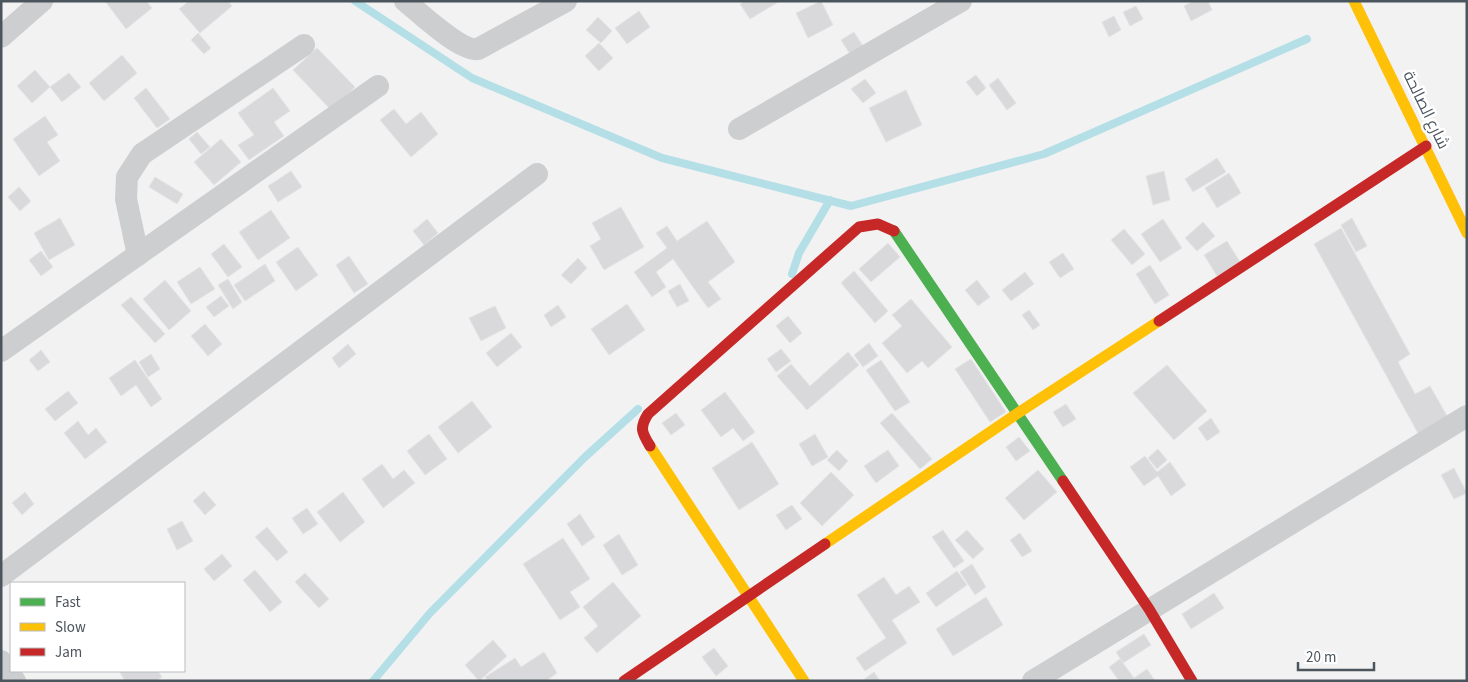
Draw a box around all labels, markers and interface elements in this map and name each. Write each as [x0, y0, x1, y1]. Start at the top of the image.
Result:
street label: شارع الصالحة [1398, 67, 1454, 153]
legend [10, 582, 185, 672]
text: Fast [55, 592, 81, 613]
text: Slow [55, 617, 86, 638]
scale bar [1298, 640, 1374, 672]
text: Jam [55, 642, 82, 663]
text: 20 m [1306, 647, 1336, 668]

